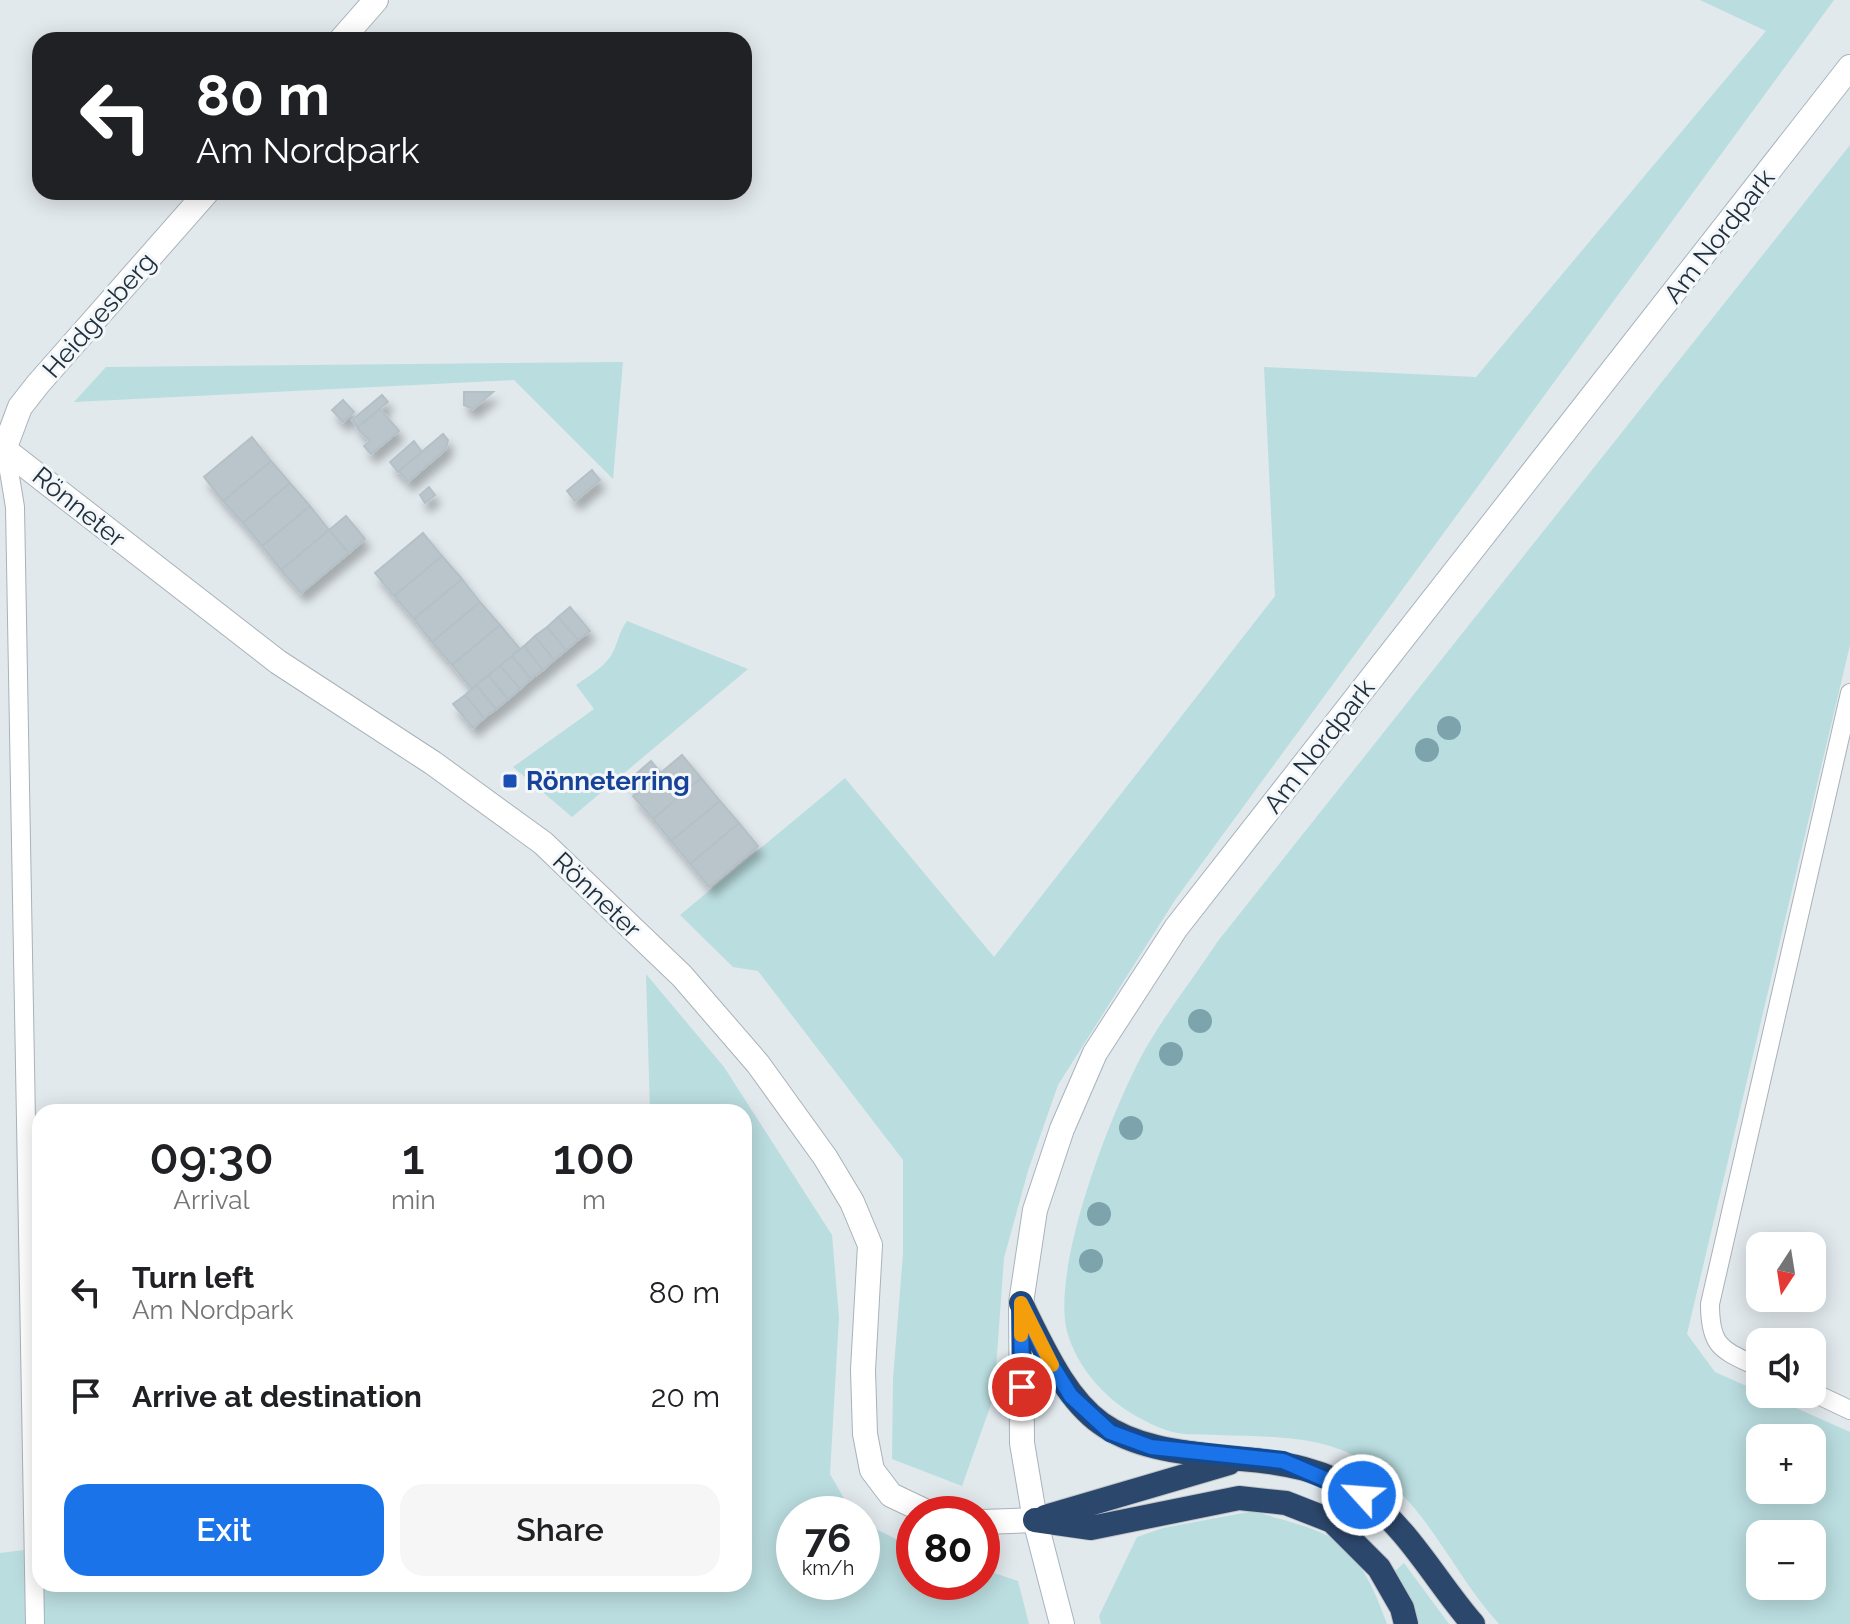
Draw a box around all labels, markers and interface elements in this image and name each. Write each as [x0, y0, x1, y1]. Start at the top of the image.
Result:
text: 80 m [196, 62, 330, 128]
icon: left [64, 64, 168, 168]
text: Am Nordpark [196, 129, 420, 171]
street label: Am Nordpark [1657, 163, 1781, 309]
street label: Heidgesberg [36, 246, 162, 384]
street label: Rönneter [27, 461, 131, 553]
street label: Am Nordpark [1257, 673, 1381, 819]
place label: Rönneterring [526, 766, 690, 796]
marker: Rönneterring [501, 772, 519, 790]
street label: Rönneter [547, 846, 647, 944]
text: 09:30 [149, 1129, 274, 1185]
text: 1 [402, 1129, 425, 1185]
text: 100 [553, 1129, 635, 1185]
text: Arrival [173, 1185, 250, 1215]
text: min [391, 1185, 436, 1215]
text: m [582, 1185, 606, 1215]
north arrow [1746, 1232, 1826, 1312]
map controls [1746, 1232, 1826, 1600]
text: Turn left [132, 1260, 254, 1295]
icon: left [64, 1270, 108, 1314]
text: 80 m [649, 1275, 720, 1310]
text: Am Nordpark [132, 1295, 293, 1325]
button: sound [1746, 1328, 1826, 1408]
pin [988, 1353, 1056, 1421]
icon: arrive [1000, 1365, 1044, 1409]
icon: arrive [64, 1374, 108, 1418]
text: Arrive at destination [132, 1379, 422, 1414]
text: 20 m [651, 1379, 720, 1414]
button: + [1746, 1424, 1826, 1504]
position arrow [1320, 1453, 1404, 1537]
button: Exit [64, 1484, 384, 1576]
button: Share [400, 1484, 720, 1576]
speed limit sign: 80 [896, 1496, 1000, 1600]
text: 76 [805, 1514, 851, 1561]
button: − [1746, 1520, 1826, 1600]
text: km/h [802, 1556, 854, 1580]

